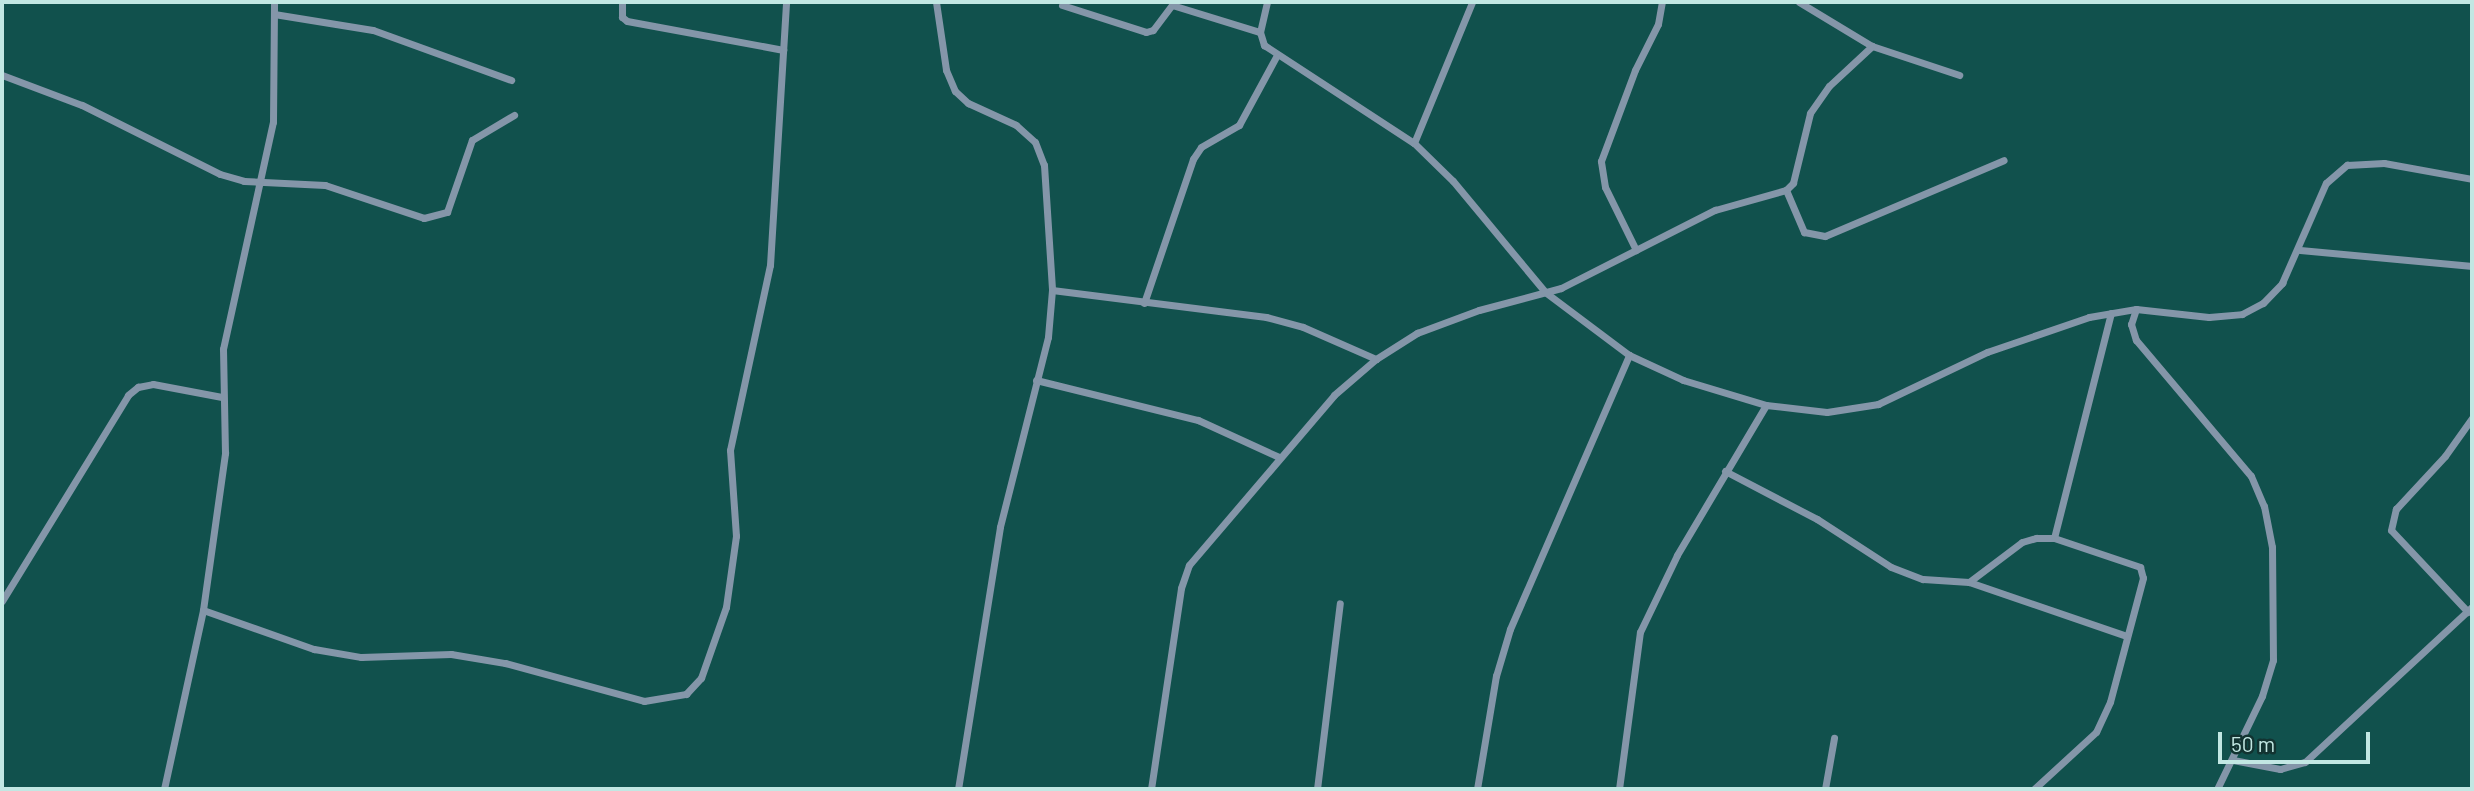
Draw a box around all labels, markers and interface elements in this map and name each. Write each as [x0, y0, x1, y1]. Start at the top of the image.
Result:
scale bar [2222, 718, 2374, 762]
text: 50 m [2231, 731, 2275, 756]

